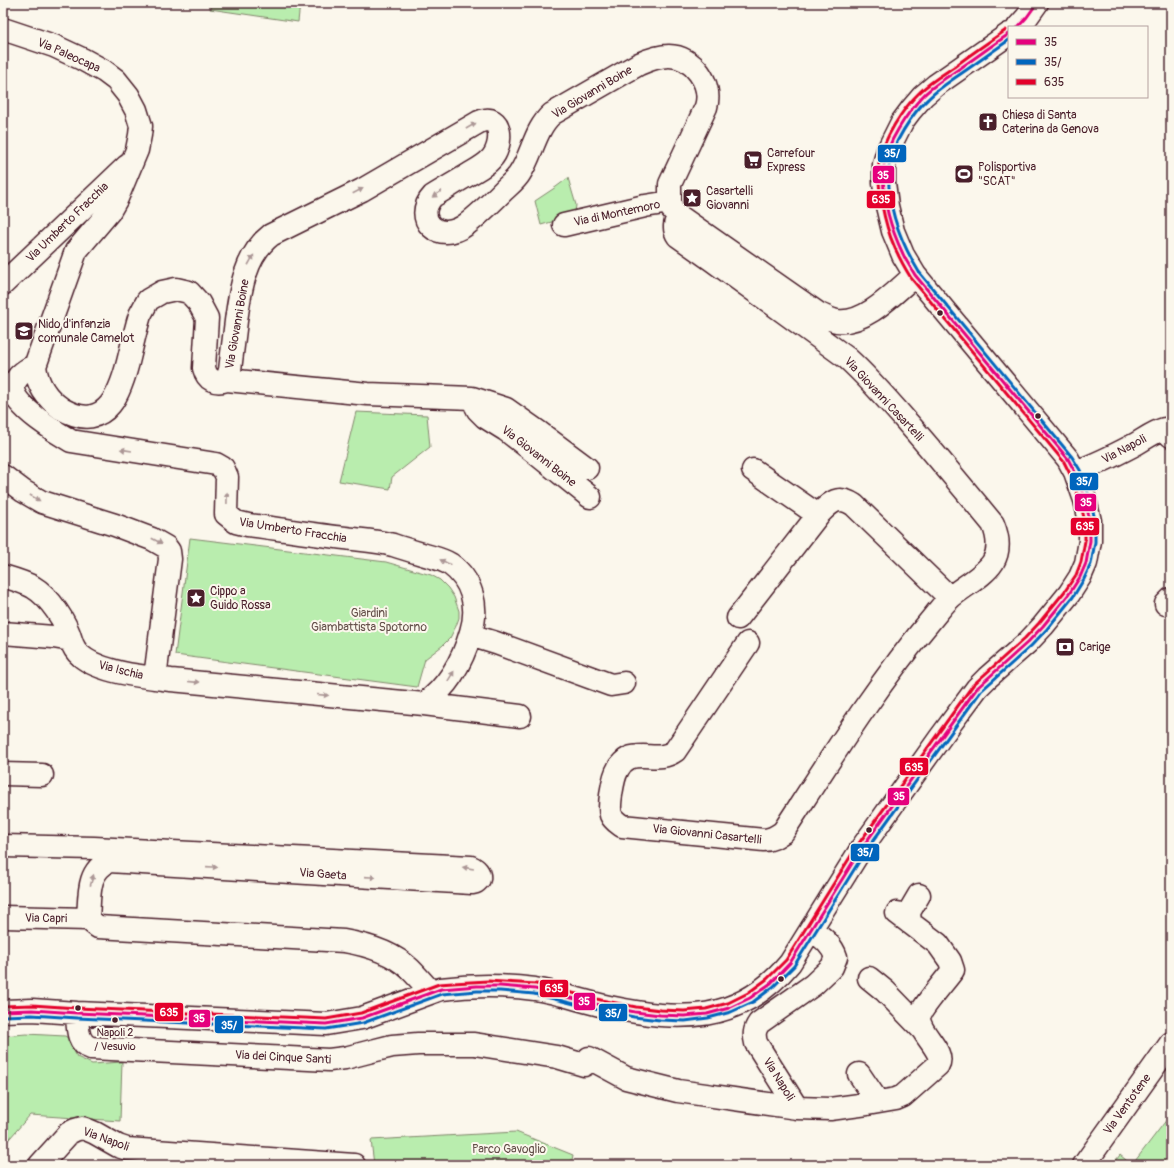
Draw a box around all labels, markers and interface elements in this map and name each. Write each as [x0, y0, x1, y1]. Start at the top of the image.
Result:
legend [1008, 26, 1148, 98]
street label: Via Paleocapa [35, 35, 103, 76]
text: 35 [1044, 35, 1057, 50]
text: 35/ [1044, 55, 1062, 70]
street label: Via Giovanni Boine [549, 63, 635, 122]
text: 635 [1044, 75, 1064, 90]
place label: Chiesa di Santa Caterina da Genova [1002, 108, 1099, 137]
church icon: Chiesa di Santa Caterina da Genova [977, 111, 999, 133]
one-way arrow [465, 123, 477, 130]
line badge: 35/ [877, 144, 907, 163]
place label: Carrefour Express [767, 146, 816, 175]
text: 35/ [884, 147, 900, 160]
supermarket icon: Carrefour Express [742, 149, 764, 171]
place label: Polisportiva "SCAT" [978, 160, 1037, 189]
sports icon: Polisportiva "SCAT" [953, 163, 975, 185]
line badge: 35 [872, 165, 895, 184]
text: 35 [877, 169, 889, 182]
street label: Via Umberto Fracchia [23, 179, 112, 266]
place label: Casartelli Giovanni [706, 184, 753, 213]
place icon: Casartelli Giovanni [681, 187, 703, 209]
one-way arrow [353, 188, 364, 194]
one-way arrow [432, 190, 442, 198]
line badge: 635 [866, 190, 896, 209]
text: 635 [872, 193, 890, 206]
street label: Via di Montemoro [573, 197, 662, 230]
one-way arrow [248, 254, 255, 266]
street label: Via Giovanni Boine [222, 278, 253, 370]
unlabelled marker [935, 308, 945, 318]
place label: Nido d'infanzia comunale Camelot [38, 317, 134, 346]
school or university icon: Nido d'infanzia comunale Camelot [13, 320, 35, 342]
street label: Via Giovanni Casartelli [841, 354, 927, 445]
unlabelled marker [1033, 411, 1043, 421]
street label: Via Giovanni Boine [498, 422, 579, 490]
street label: Via Napoli [1099, 431, 1149, 467]
one-way arrow [120, 447, 132, 453]
line badge: 35/ [1069, 472, 1099, 491]
text: 35/ [1076, 475, 1092, 488]
one-way arrow [224, 491, 230, 504]
line badge: 35 [1074, 493, 1097, 512]
one-way arrow [29, 495, 41, 502]
text: 35 [1080, 496, 1092, 509]
street label: Via Umberto Fracchia [238, 515, 348, 546]
line badge: 635 [1070, 517, 1100, 536]
text: 635 [1076, 520, 1094, 533]
one-way arrow [151, 538, 163, 545]
one-way arrow [439, 559, 451, 566]
place label: Cippo a Guido Rossa [210, 584, 271, 613]
place icon: Cippo a Guido Rossa [185, 587, 207, 609]
park label: Giardini Giambattista Spotorno [311, 606, 427, 635]
bank icon: Carige [1054, 636, 1076, 658]
place label: Carige [1079, 640, 1110, 655]
street label: Via Ischia [97, 658, 145, 683]
one-way arrow [447, 671, 455, 681]
one-way arrow [188, 679, 200, 686]
one-way arrow [317, 691, 329, 698]
line badge: 635 [899, 757, 929, 776]
text: 635 [905, 761, 923, 774]
line badge: 35 [887, 787, 910, 806]
text: 35 [893, 790, 905, 803]
street label: Via Giovanni Casartelli [652, 821, 762, 848]
unlabelled marker [864, 825, 874, 835]
line badge: 35/ [850, 843, 880, 862]
text: 35/ [857, 846, 873, 859]
one-way arrow [206, 864, 218, 871]
street label: Via Gaeta [299, 865, 348, 884]
one-way arrow [462, 865, 474, 871]
one-way arrow [89, 874, 95, 886]
one-way arrow [364, 874, 376, 881]
street label: Via Capri [25, 911, 67, 926]
unlabelled marker [776, 974, 786, 984]
line badge: 635 [539, 979, 569, 998]
text: 635 [545, 982, 563, 995]
line badge: 35 [573, 992, 596, 1011]
text: 35 [578, 995, 590, 1008]
line badge: 635 [154, 1002, 184, 1022]
unlabelled marker [73, 1003, 83, 1013]
line badge: 35/ [598, 1003, 628, 1022]
text: 635 [160, 1006, 178, 1019]
text: 35/ [605, 1007, 621, 1020]
line badge: 35 [188, 1009, 211, 1028]
text: 35 [193, 1012, 205, 1025]
marker: Napoli 2 / Vesuvio [110, 1015, 120, 1025]
line badge: 35/ [214, 1015, 244, 1034]
text: 35/ [221, 1019, 237, 1032]
place label: Napoli 2 / Vesuvio [94, 1026, 136, 1053]
street label: Via dei Cinque Santi [234, 1047, 332, 1068]
street label: Via Napoli [759, 1055, 798, 1104]
street label: Via Ventotene [1100, 1071, 1155, 1138]
street label: Via Napoli [81, 1124, 131, 1155]
park label: Parco Gavoglio [472, 1142, 547, 1157]

